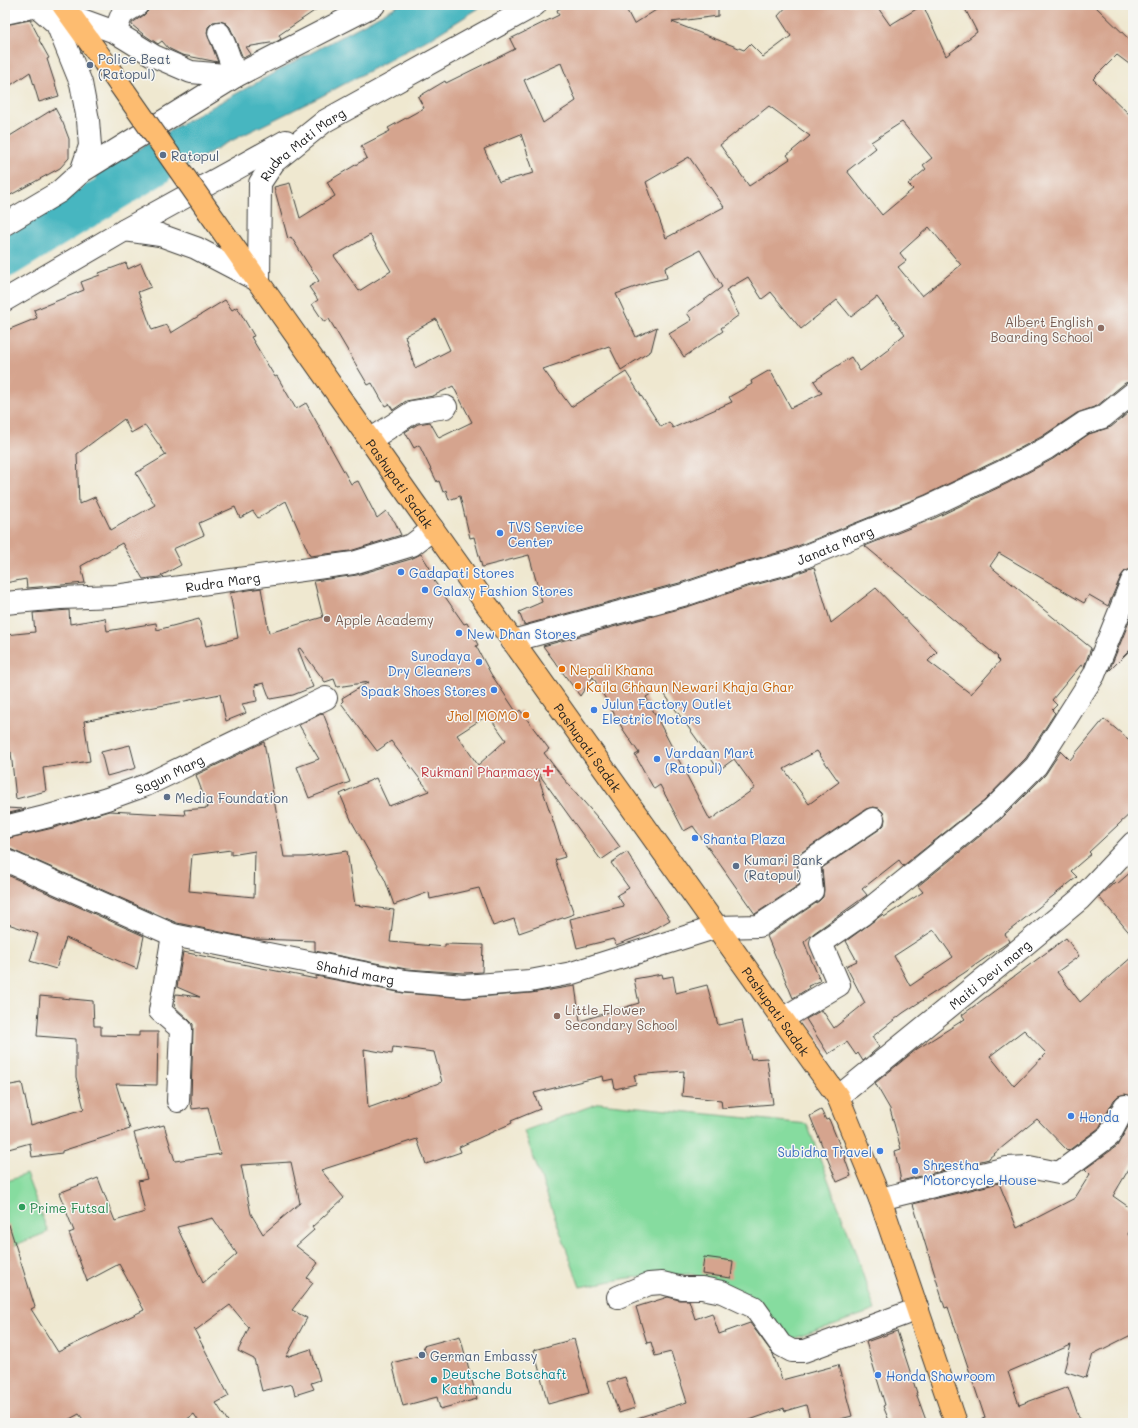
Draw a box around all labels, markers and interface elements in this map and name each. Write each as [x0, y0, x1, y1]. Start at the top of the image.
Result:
place label: Police Beat (Ratopul) [98, 50, 171, 82]
marker: Police Beat (Ratopul) [85, 60, 95, 70]
street label: Rudra Mati Marg [255, 103, 348, 184]
place label: Ratopul [171, 147, 219, 164]
marker: Ratopul [158, 150, 168, 160]
place label: Albert English Boarding School [990, 313, 1093, 345]
marker: Albert English Boarding School [1096, 323, 1106, 333]
street label: Pashupati Sadak [363, 435, 438, 531]
place label: TVS Service Center [508, 518, 584, 550]
street label: Janata Marg [794, 522, 875, 568]
marker: TVS Service Center [495, 528, 505, 538]
place label: Gadapati Stores [409, 564, 515, 581]
street label: Rudra Marg [184, 567, 261, 595]
marker: Gadapati Stores [396, 567, 406, 577]
place label: Galaxy Fashion Stores [433, 582, 573, 599]
marker: Galaxy Fashion Stores [420, 585, 430, 595]
place label: Apple Academy [335, 611, 434, 628]
marker: Apple Academy [322, 614, 332, 624]
place label: New Dhan Stores [467, 625, 576, 642]
marker: New Dhan Stores [454, 628, 464, 638]
place label: Surodaya Dry Cleaners [388, 647, 471, 679]
marker: Surodaya Dry Cleaners [474, 657, 484, 667]
place label: Nepali Khana [570, 661, 654, 678]
marker: Nepali Khana [557, 664, 567, 674]
place label: Kaila Chhaun Newari Khaja Ghar [586, 678, 794, 695]
marker: Kaila Chhaun Newari Khaja Ghar [573, 681, 583, 691]
place label: Spaak Shoes Stores [361, 682, 486, 699]
marker: Spaak Shoes Stores [489, 685, 499, 695]
place label: Julun Factory Outlet Electric Motors [602, 695, 732, 727]
street label: Pashupati Sadak [551, 699, 626, 795]
marker: Julun Factory Outlet Electric Motors [589, 705, 599, 715]
place label: Jhol MOMO [447, 707, 518, 724]
marker: Jhol MOMO [521, 710, 531, 720]
place label: Vardaan Mart (Ratopul) [665, 744, 755, 776]
street label: Sagun Marg [133, 750, 206, 797]
marker: Vardaan Mart (Ratopul) [652, 754, 662, 764]
place label: Rukmani Pharmacy [421, 763, 540, 780]
marker: Rukmani Pharmacy [543, 766, 553, 776]
place label: Media Foundation [175, 789, 288, 806]
marker: Media Foundation [162, 792, 172, 802]
place label: Shanta Plaza [703, 830, 786, 847]
marker: Shanta Plaza [690, 833, 700, 843]
place label: Kumari Bank (Ratopul) [744, 851, 823, 883]
marker: Kumari Bank (Ratopul) [731, 861, 741, 871]
street label: Maiti Devi marg [945, 935, 1034, 1012]
street label: Shahid marg [315, 955, 396, 987]
street label: Pashupati Sadak [739, 963, 814, 1059]
place label: Little Flower Secondary School [565, 1001, 678, 1033]
marker: Little Flower Secondary School [552, 1011, 562, 1021]
place label: Honda [1079, 1108, 1120, 1125]
marker: Honda [1066, 1111, 1076, 1121]
place label: Subidha Travel [777, 1143, 872, 1160]
marker: Subidha Travel [875, 1146, 885, 1156]
place label: Shrestha Motorcycle House [923, 1156, 1037, 1188]
marker: Shrestha Motorcycle House [910, 1166, 920, 1176]
place label: Prime Futsal [30, 1199, 109, 1216]
marker: Prime Futsal [17, 1202, 27, 1212]
place label: German Embassy [430, 1347, 538, 1364]
marker: German Embassy [417, 1350, 427, 1360]
place label: Deutsche Botschaft Kathmandu [442, 1365, 567, 1397]
place label: Honda Showroom [886, 1367, 995, 1384]
marker: Honda Showroom [873, 1370, 883, 1380]
marker: Deutsche Botschaft Kathmandu [429, 1375, 439, 1385]

